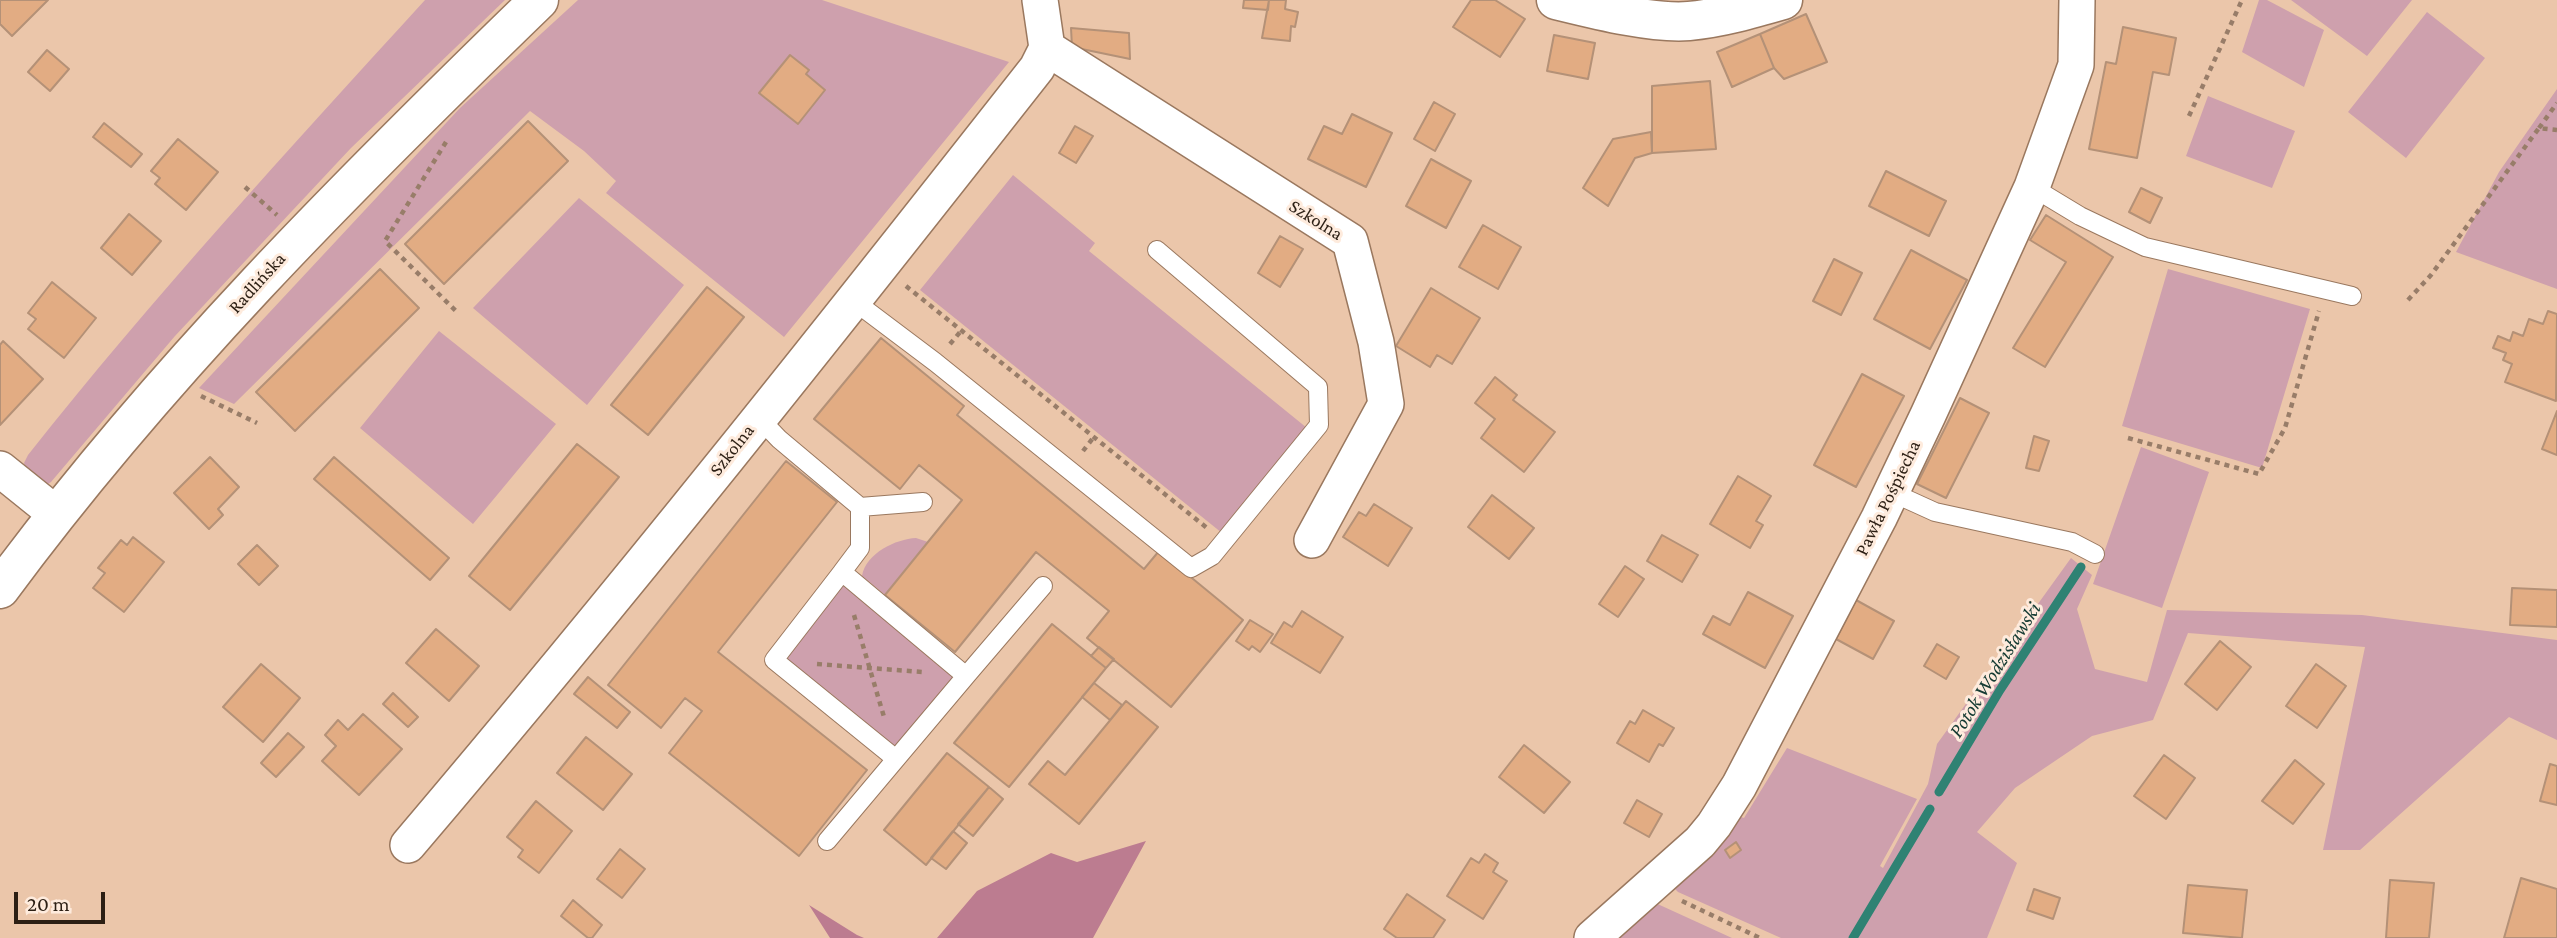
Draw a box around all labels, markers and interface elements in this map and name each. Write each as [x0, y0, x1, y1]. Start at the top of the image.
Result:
street label: Szkolna [1285, 195, 1347, 245]
street label: Radlińska [224, 248, 290, 318]
street label: Szkolna [705, 420, 759, 480]
street label: Pawła Pośpiecha [1850, 437, 1926, 559]
water label: Potok Wodzisławski [1943, 598, 2047, 742]
scale bar [18, 878, 108, 922]
text: 20 m [27, 892, 70, 916]

